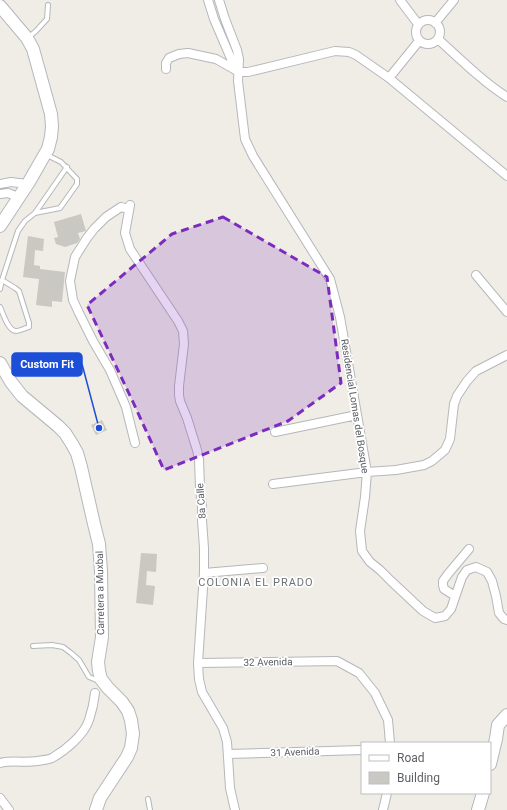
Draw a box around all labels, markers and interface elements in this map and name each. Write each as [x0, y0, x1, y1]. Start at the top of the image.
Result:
street label: Residencial Lomas del Bosque [339, 338, 371, 474]
callout: Custom Fit [12, 353, 82, 376]
text: Custom Fit [20, 358, 74, 371]
street label: 8a Calle [194, 483, 208, 519]
street label: Carretera a Muxbal [94, 551, 106, 635]
district label: COLONIA EL PRADO [198, 576, 314, 589]
street label: 32 Avenida [243, 656, 293, 668]
legend [361, 742, 491, 794]
street label: 31 Avenida [270, 746, 320, 758]
text: Road [397, 751, 425, 765]
text: Building [397, 771, 440, 785]

